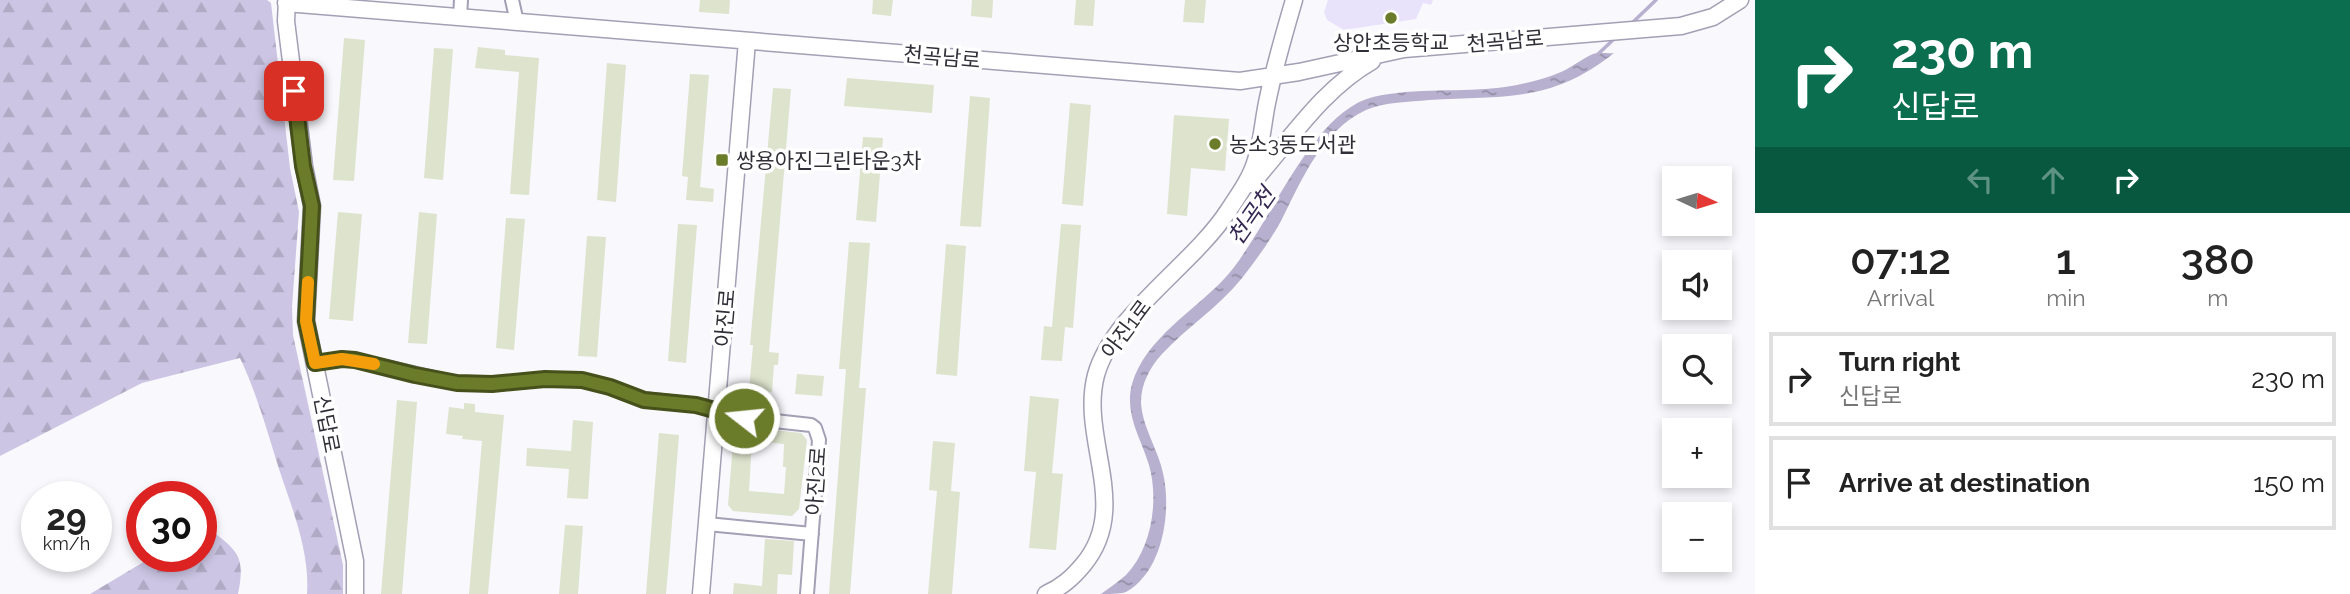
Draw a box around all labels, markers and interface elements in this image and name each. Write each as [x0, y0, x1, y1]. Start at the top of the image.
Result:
marker: 상안초등학교 [1383, 10, 1399, 26]
text: 230 m [1891, 22, 2033, 79]
street label: 천곡남로 [1465, 25, 1545, 57]
icon: right [1776, 28, 1867, 119]
place label: 상안초등학교 [1333, 30, 1449, 55]
street label: 천곡남로 [902, 41, 982, 73]
pin [264, 61, 324, 121]
icon: arrive [275, 72, 313, 110]
text: 신답로 [1891, 88, 1979, 125]
place label: 농소3동도서관 [1229, 132, 1356, 157]
marker: 농소3동도서관 [1207, 136, 1223, 152]
place label: 쌍용아진그린타운3차 [736, 148, 921, 173]
marker: 쌍용아진그린타운3차 [714, 152, 730, 168]
icon: left [1961, 161, 1999, 199]
icon: ahead [2034, 161, 2072, 199]
icon: right [2107, 161, 2145, 199]
north arrow [1662, 166, 1732, 236]
map controls [1662, 166, 1732, 572]
water label: 천곡천 [1222, 180, 1282, 250]
text: 07:12 [1850, 235, 1951, 284]
text: 1 [2056, 235, 2076, 284]
text: 380 [2181, 235, 2255, 284]
button: sound [1662, 250, 1732, 320]
text: Arrival [1867, 284, 1934, 311]
text: min [2046, 284, 2086, 311]
text: m [2207, 284, 2228, 311]
street label: 아진로 [710, 288, 740, 348]
street label: 아진1로 [1096, 295, 1156, 363]
button: search [1662, 334, 1732, 404]
text: Turn right [1839, 347, 1960, 377]
icon: right [1780, 360, 1818, 398]
text: 230 m [2251, 364, 2325, 394]
position arrow [707, 381, 781, 455]
text: 신답로 [1839, 382, 1902, 409]
street label: 신답로 [309, 393, 345, 455]
button: + [1662, 418, 1732, 488]
street label: 아진2로 [801, 446, 831, 516]
icon: arrive [1780, 464, 1818, 502]
text: Arrive at destination [1839, 468, 2090, 498]
text: 150 m [2253, 468, 2325, 498]
speed limit sign: 30 [126, 481, 217, 572]
text: 29 [46, 497, 87, 538]
button: − [1662, 502, 1732, 572]
text: km/h [43, 533, 90, 554]

